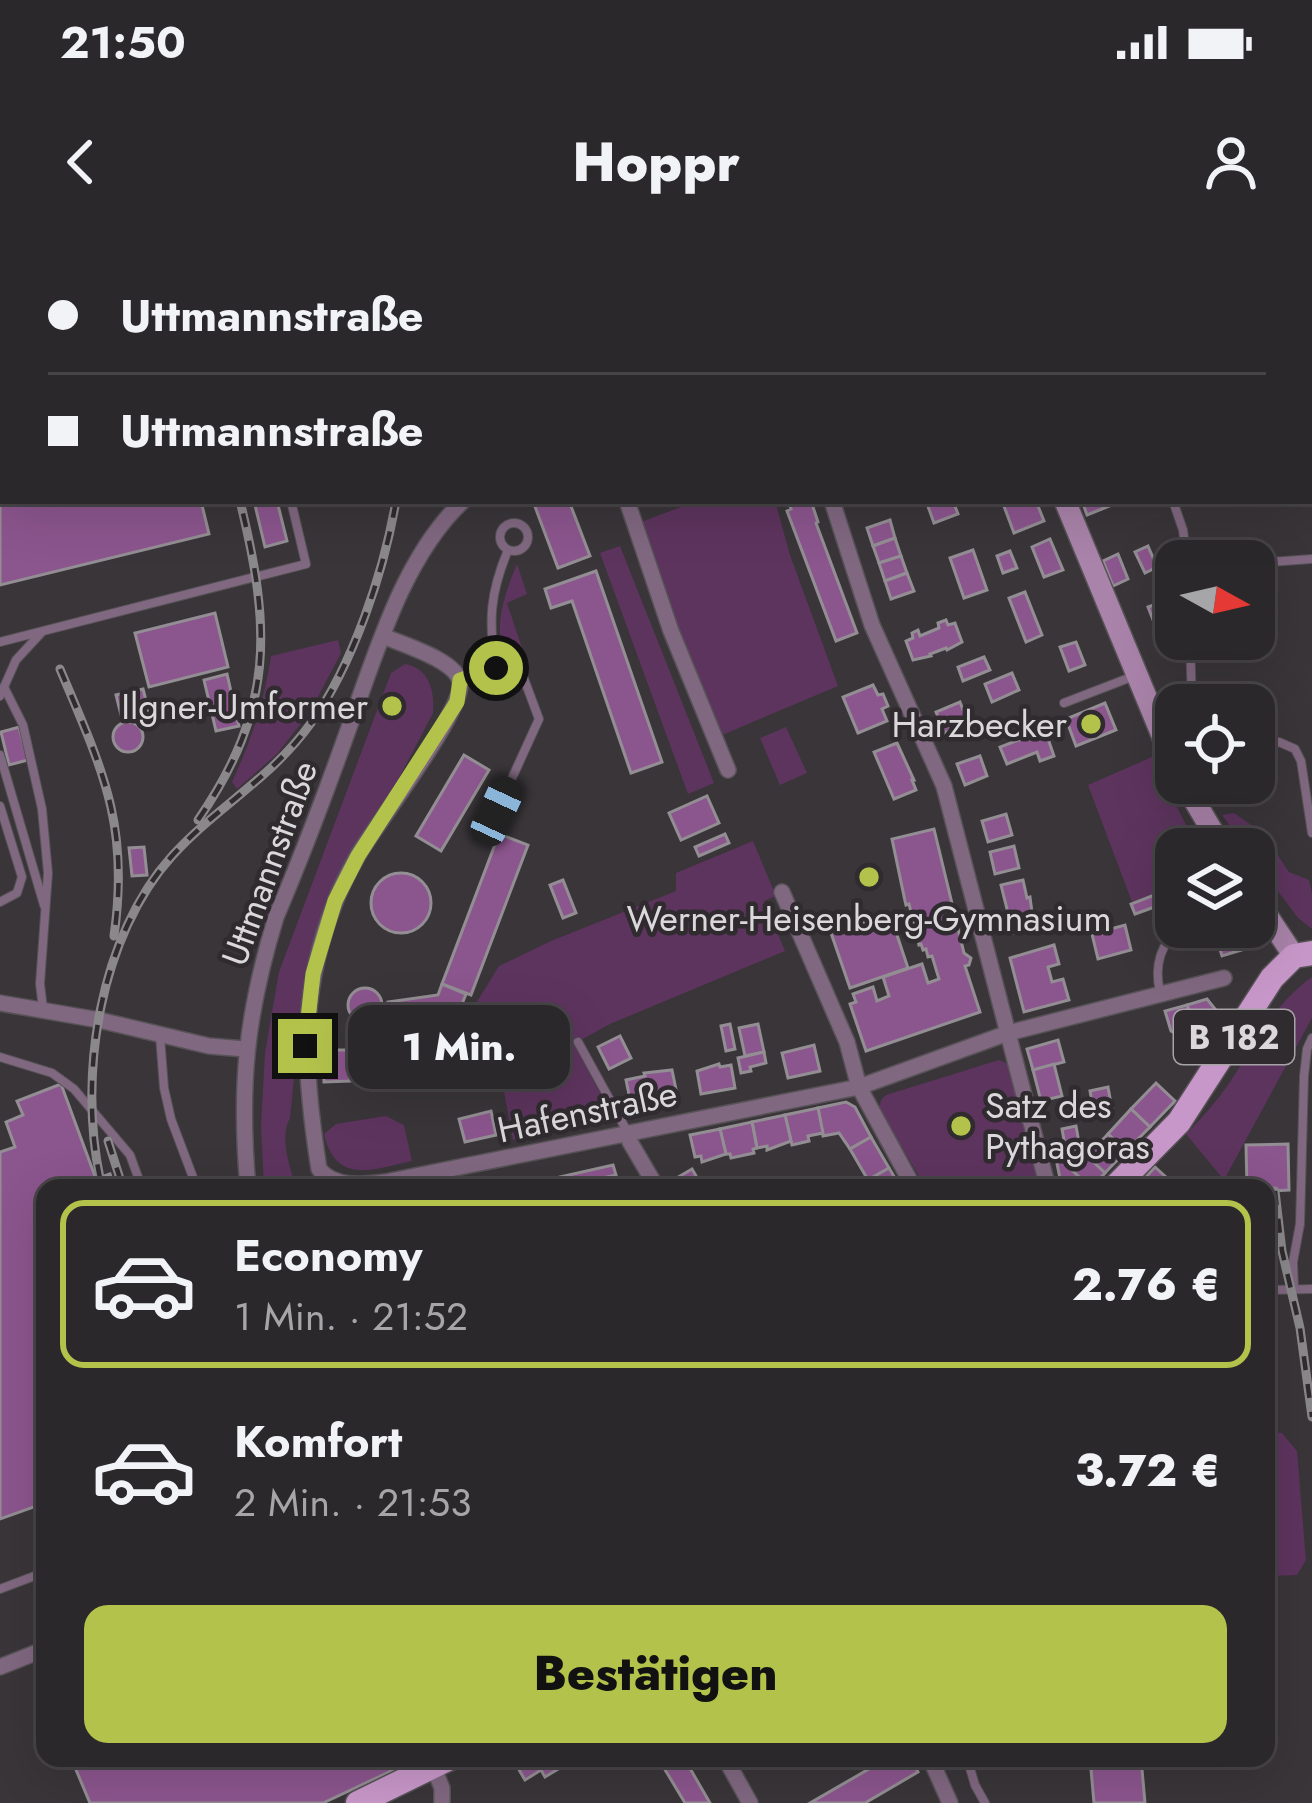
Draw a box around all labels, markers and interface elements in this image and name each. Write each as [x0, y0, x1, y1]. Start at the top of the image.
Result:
text: 21:50 [60, 10, 186, 75]
text: Hoppr [572, 123, 740, 201]
icon: back [48, 129, 114, 195]
icon: person [1198, 129, 1264, 195]
text: Uttmannstraße [120, 283, 424, 348]
text: Uttmannstraße [120, 398, 424, 463]
north arrow [1155, 540, 1275, 660]
map controls [1155, 540, 1275, 948]
route start [469, 641, 523, 695]
place label: Ilgner-Umformer [121, 680, 369, 732]
button: locate [1155, 684, 1275, 804]
marker: Ilgner-Umformer [379, 693, 405, 719]
place label: Harzbecker [891, 698, 1068, 750]
marker: Harzbecker [1078, 711, 1104, 737]
street label: Uttmannstraße [208, 753, 330, 973]
car [465, 771, 529, 851]
button: layers [1155, 828, 1275, 948]
marker: Werner-Heisenberg-Gymnasium [856, 864, 882, 890]
place label: Werner-Heisenberg-Gymnasium [627, 892, 1111, 944]
callout: 1 Min. [347, 1004, 569, 1088]
road number: B 182 [1174, 1010, 1294, 1064]
text: 1 Min. [402, 1018, 516, 1075]
route end [278, 1019, 332, 1073]
street label: Hafenstraße [492, 1067, 682, 1155]
place label: Satz des Pythagoras [985, 1079, 1150, 1172]
marker: Satz des Pythagoras [948, 1113, 974, 1139]
text: Economy [234, 1223, 422, 1288]
icon: car [90, 1230, 198, 1338]
text: 2.76 € [1072, 1252, 1221, 1317]
text: 1 Min. · 21:52 [234, 1288, 468, 1345]
text: Komfort [234, 1409, 402, 1474]
icon: car [90, 1416, 198, 1524]
text: 3.72 € [1075, 1438, 1221, 1503]
text: 2 Min. · 21:53 [234, 1474, 472, 1531]
button: Bestätigen [84, 1605, 1227, 1743]

